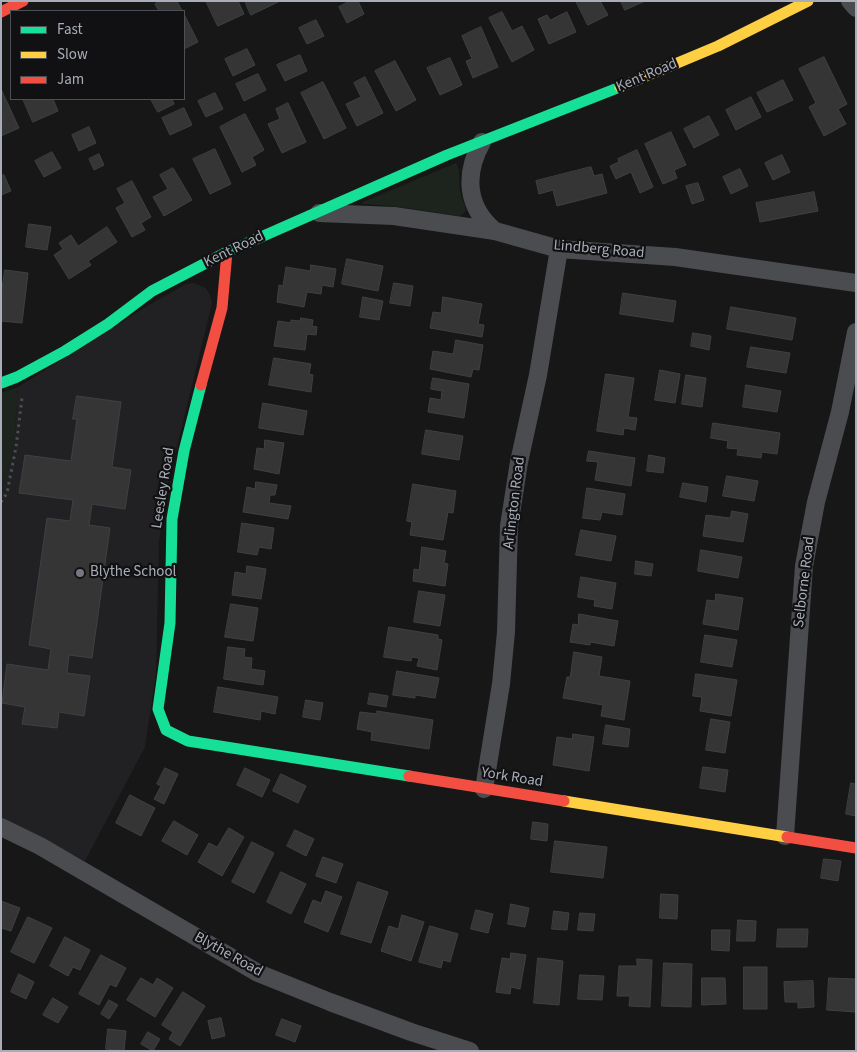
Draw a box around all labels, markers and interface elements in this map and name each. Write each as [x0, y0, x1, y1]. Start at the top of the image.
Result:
legend [10, 10, 185, 100]
text: Fast [57, 19, 83, 40]
text: Slow [57, 44, 88, 65]
street label: Kent Road [614, 55, 680, 97]
text: Jam [57, 69, 84, 90]
street label: Kent Road [201, 228, 267, 272]
street label: Lindberg Road [553, 237, 645, 263]
street label: Leesley Road [149, 446, 179, 530]
street label: Arlington Road [500, 456, 530, 550]
street label: Selborne Road [790, 535, 820, 629]
place label: Blythe School [90, 564, 176, 582]
marker: Blythe School [74, 567, 86, 579]
street label: York Road [480, 764, 544, 792]
street label: Blythe Road [191, 929, 265, 981]

